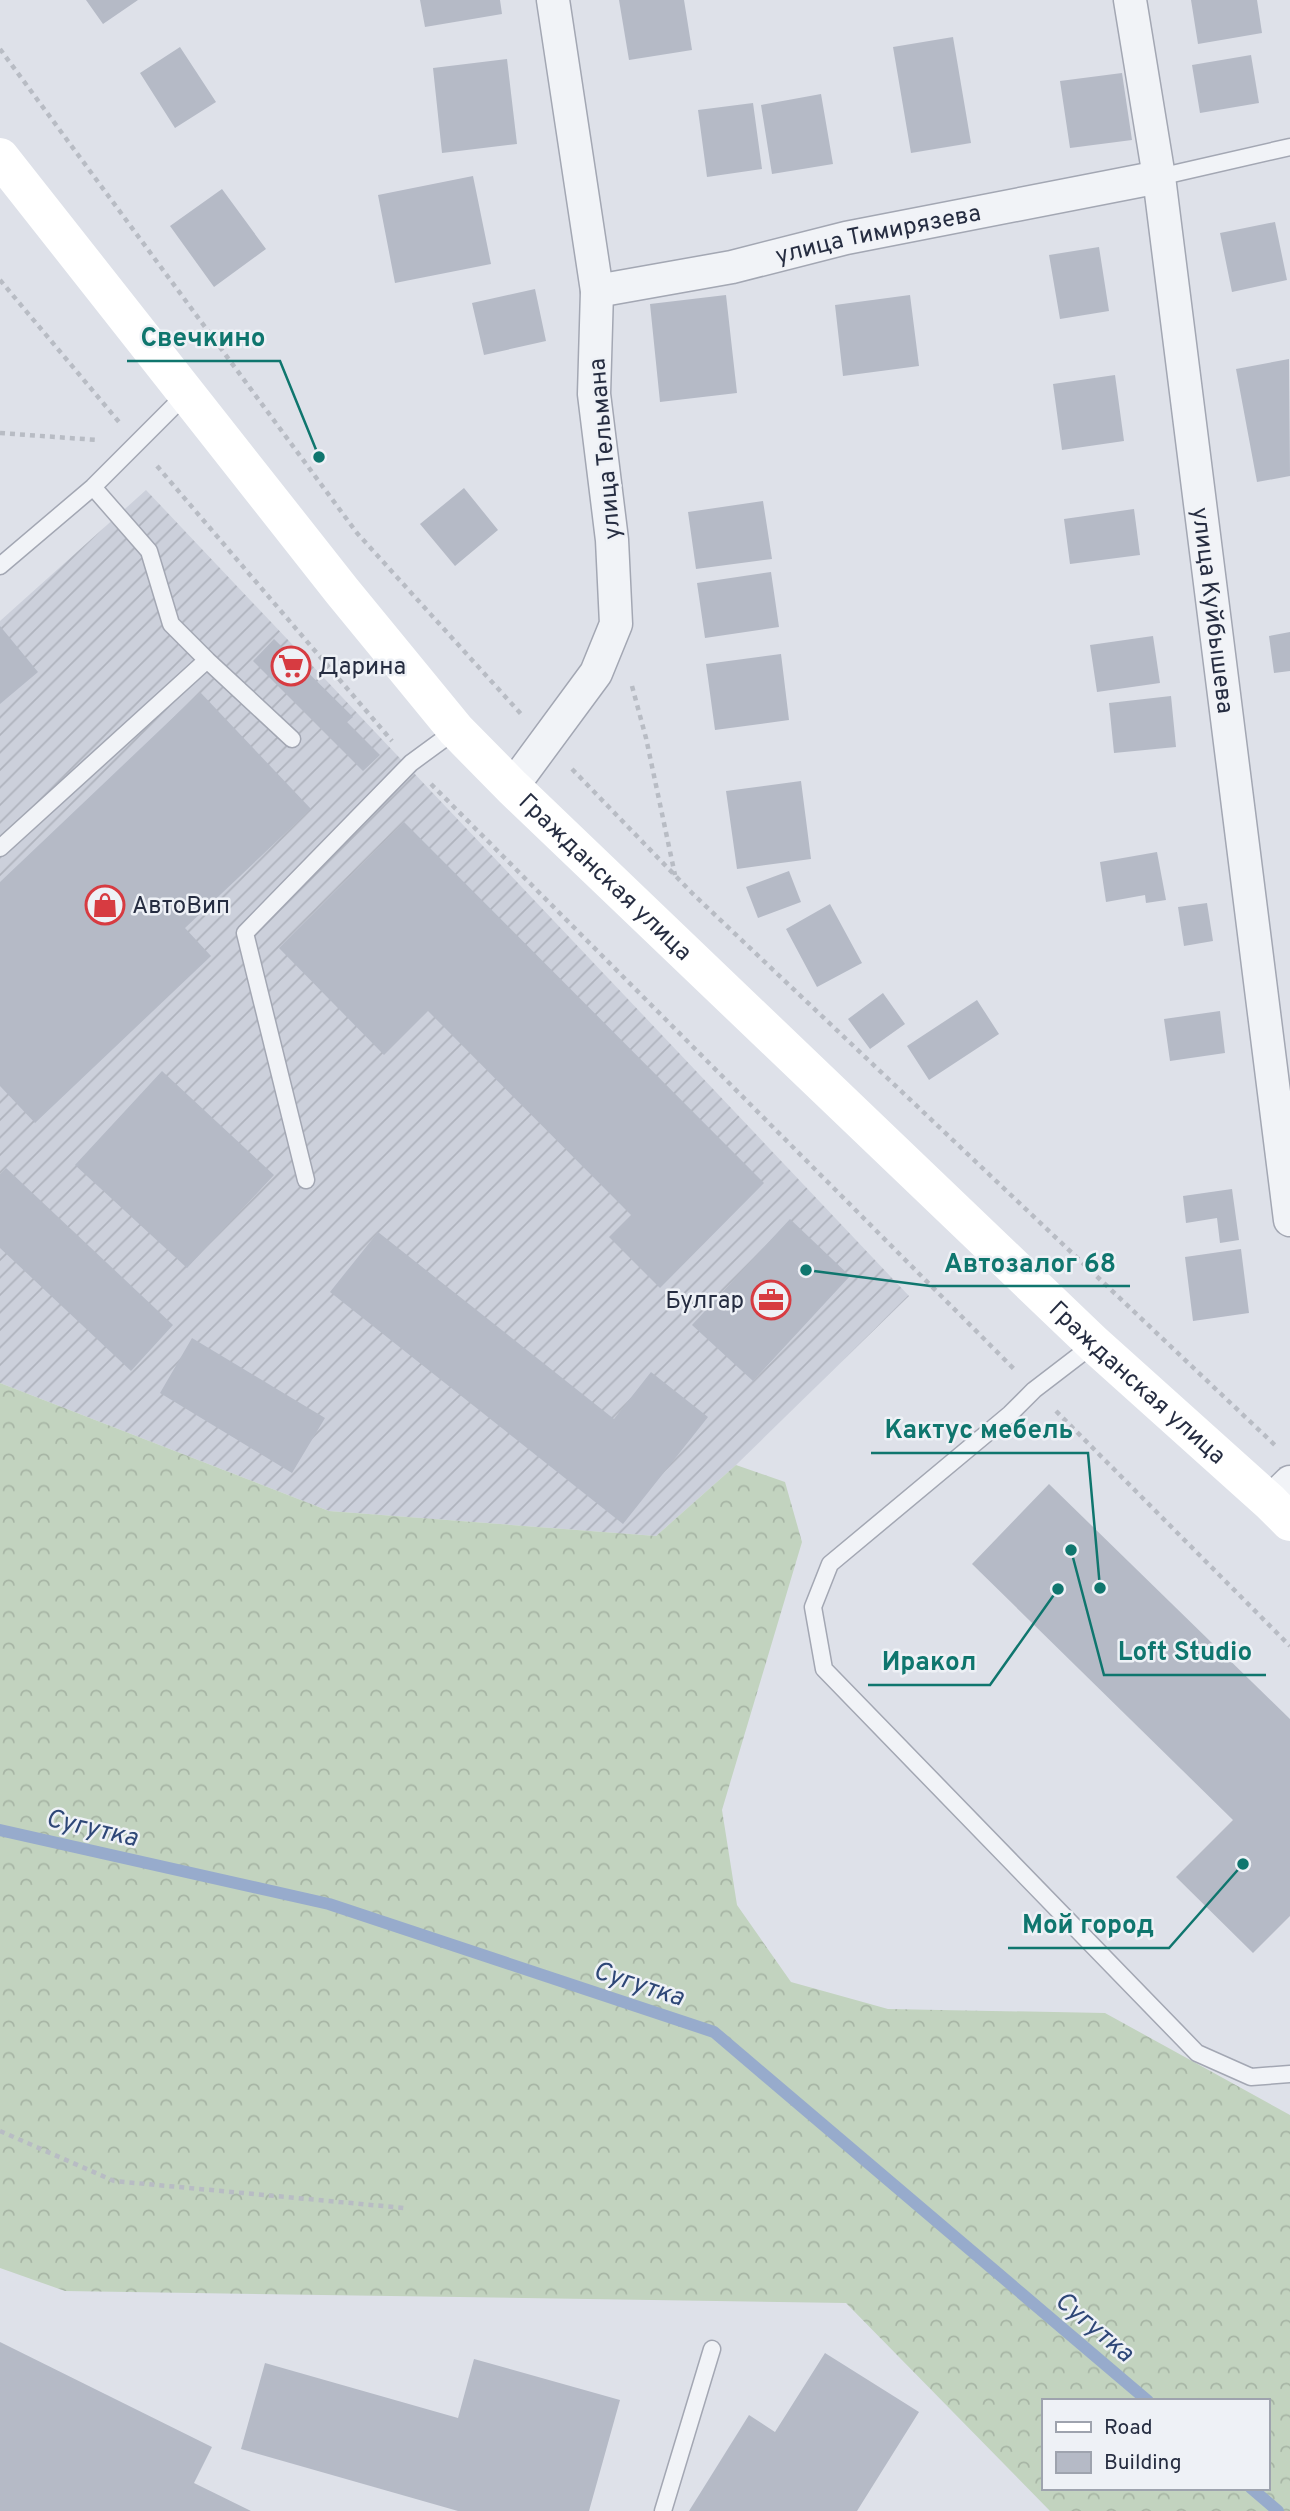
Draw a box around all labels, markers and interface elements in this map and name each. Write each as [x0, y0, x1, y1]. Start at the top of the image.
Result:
street label: улица Тимирязева [773, 199, 984, 272]
callout: Свечкино [127, 314, 280, 361]
text: Свечкино [140, 323, 266, 356]
street label: улица Тельмана [583, 357, 629, 541]
street label: улица Куйбышева [1184, 506, 1239, 715]
supermarket icon: Дарина [270, 645, 312, 687]
place label: Дарина [318, 653, 406, 683]
street label: Гражданская улица [511, 788, 697, 968]
shop icon: АвтоВип [84, 884, 126, 926]
place label: АвтоВип [132, 892, 230, 922]
callout: Автозалог 68 [930, 1239, 1130, 1286]
text: Автозалог 68 [944, 1249, 1116, 1282]
office icon: Булгар [750, 1279, 792, 1321]
place label: Булгар [665, 1287, 744, 1317]
street label: Гражданская улица [1042, 1296, 1231, 1472]
callout: Кактус мебель [871, 1406, 1088, 1453]
text: Кактус мебель [885, 1415, 1073, 1448]
callout: Loft Studio [1104, 1628, 1266, 1675]
text: Loft Studio [1118, 1637, 1252, 1670]
callout: Иракол [868, 1638, 990, 1685]
text: Иракол [882, 1647, 976, 1680]
water label: Сугутка [42, 1803, 141, 1856]
callout: Мой город [1008, 1901, 1169, 1948]
text: Мой город [1022, 1910, 1154, 1943]
water label: Сугутка [589, 1955, 688, 2016]
water label: Сугутка [1047, 2285, 1140, 2371]
legend [1042, 2399, 1269, 2490]
text: Road [1104, 2415, 1153, 2442]
text: Building [1104, 2450, 1182, 2477]

